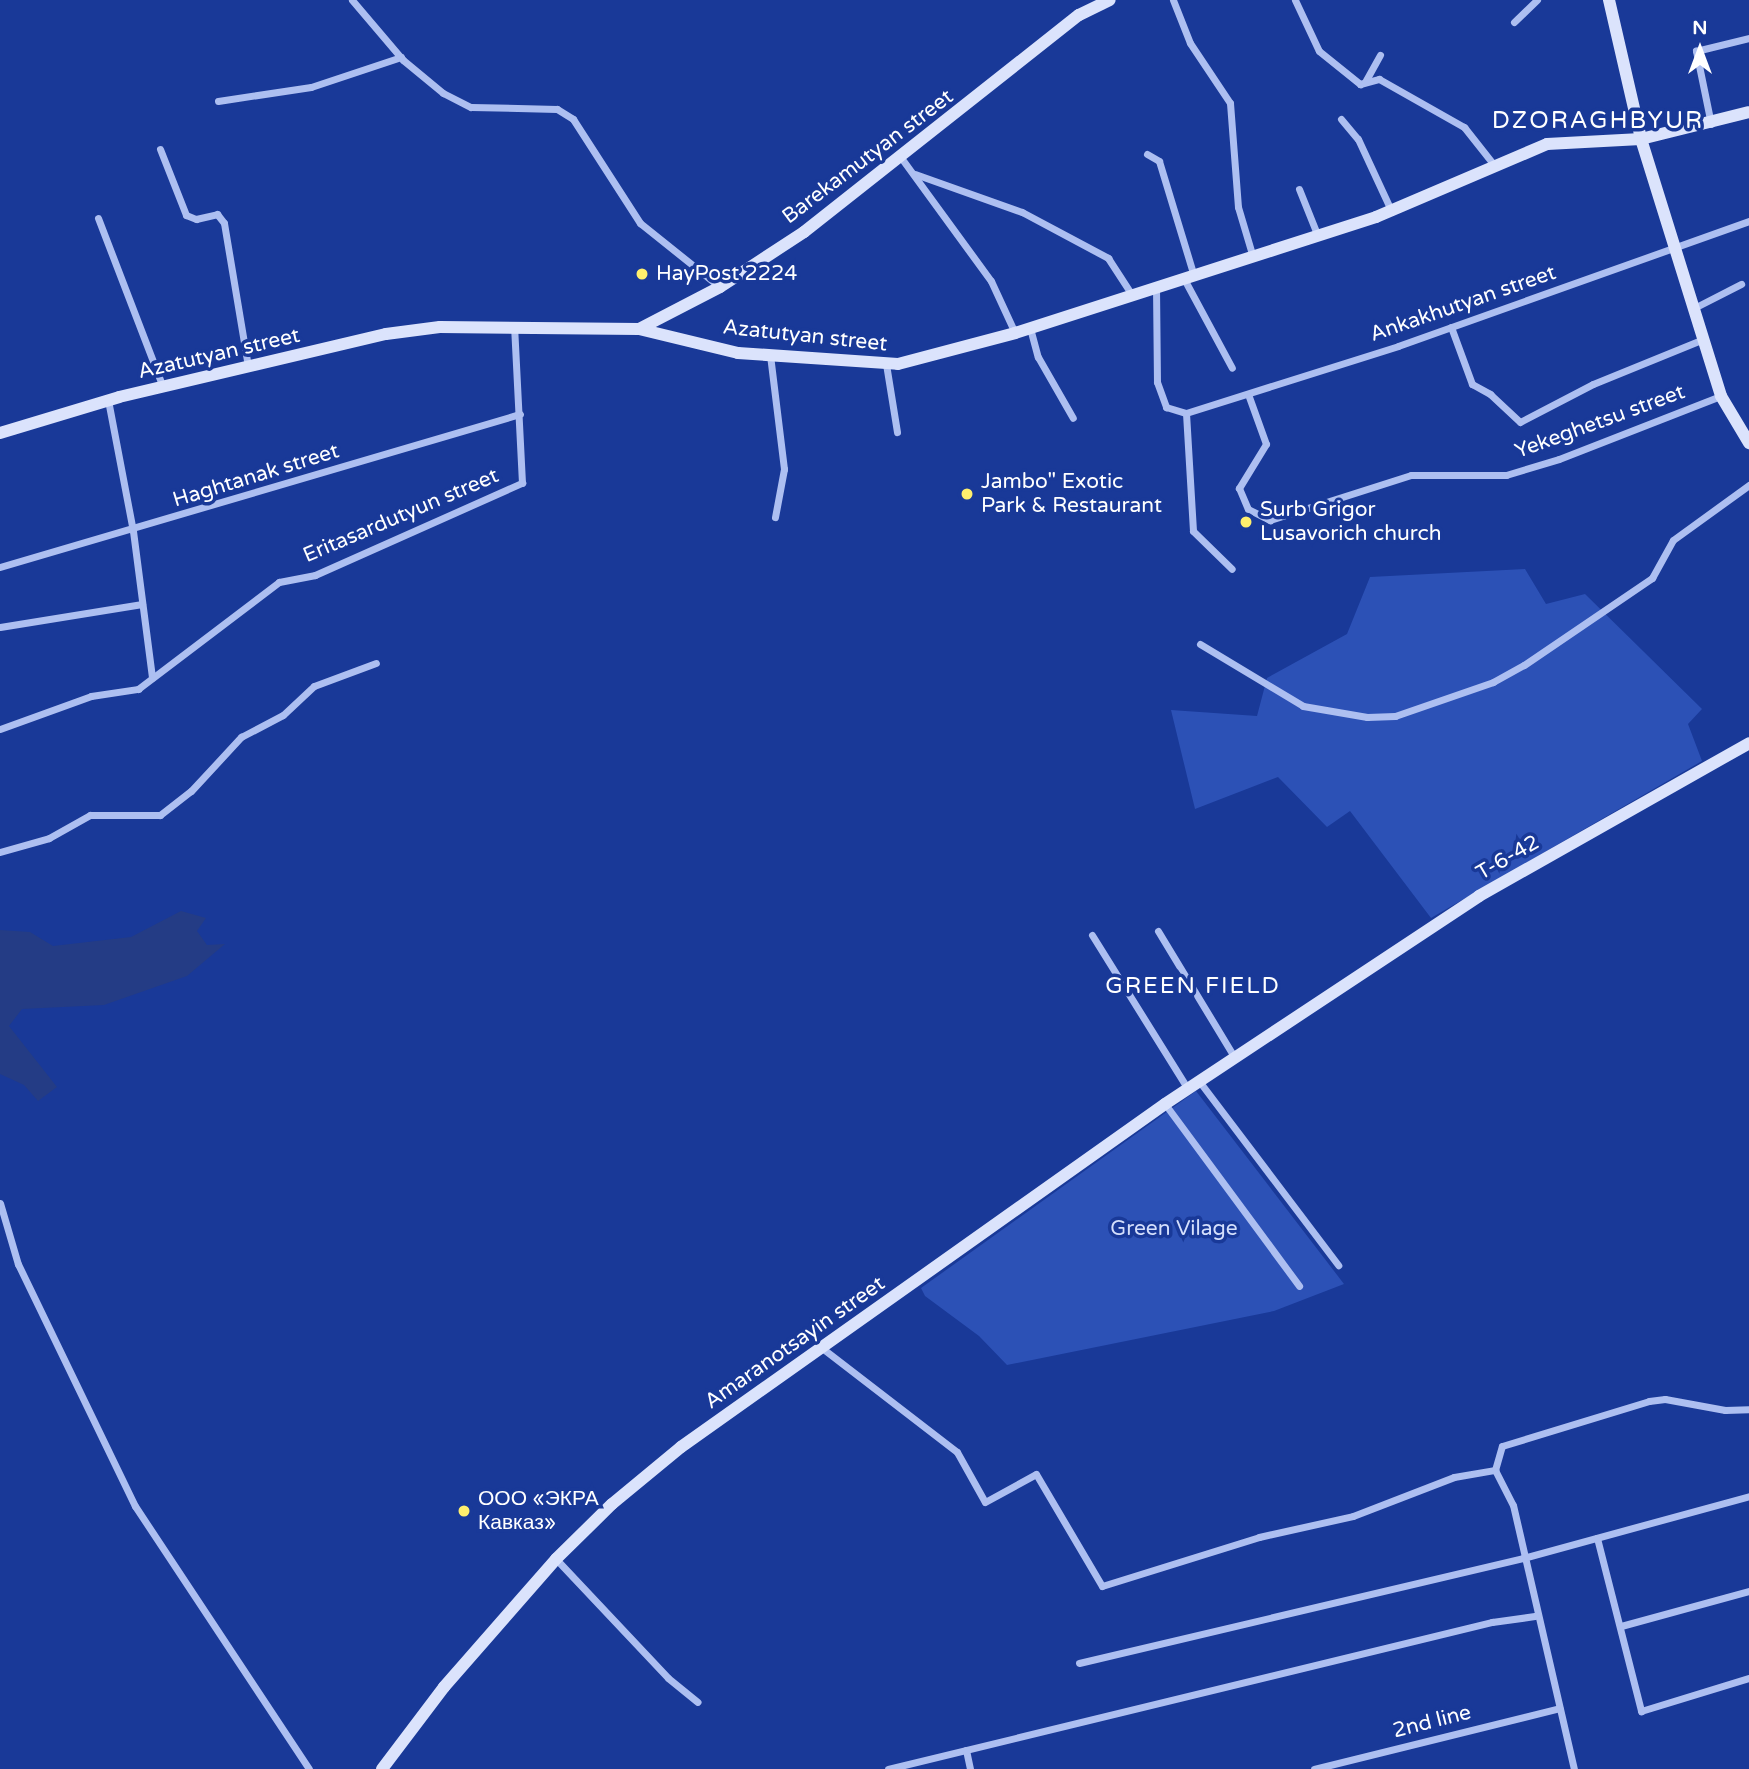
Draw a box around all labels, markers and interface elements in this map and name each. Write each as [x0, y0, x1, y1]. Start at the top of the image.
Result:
north arrow [1665, 14, 1735, 84]
text: N [1692, 17, 1708, 39]
street label: Barekamutyan street [777, 84, 959, 230]
district label: DZORAGHBYUR [1493, 107, 1703, 135]
street label: Ankakhutyan street [1367, 260, 1559, 348]
place label: HayPost 2224 [656, 261, 797, 287]
marker: HayPost 2224 [634, 266, 650, 282]
street label: Azatutyan street [722, 315, 888, 357]
street label: Azatutyan street [136, 323, 302, 385]
street label: Yekeghetsu street [1512, 380, 1688, 464]
street label: Haghtanak street [170, 439, 342, 513]
street label: Eritasardutyun street [300, 463, 502, 569]
place label: Jambo" Exotic Park & Restaurant [981, 469, 1162, 519]
marker: Jambo" Exotic Park & Restaurant [959, 486, 975, 502]
place label: Surb Grigor Lusavorich church [1260, 497, 1441, 547]
marker: Surb Grigor Lusavorich church [1238, 514, 1254, 530]
street label: T-6-42 [1472, 830, 1544, 886]
district label: GREEN FIELD [1107, 972, 1279, 1000]
park label: Green Vilage [1110, 1216, 1238, 1242]
street label: Amaranotsayin street [700, 1271, 890, 1415]
place label: ООО «ЭКРА Кавказ» [478, 1486, 599, 1536]
marker: ООО «ЭКРА Кавказ» [456, 1503, 472, 1519]
street label: 2nd line [1390, 1700, 1474, 1744]

